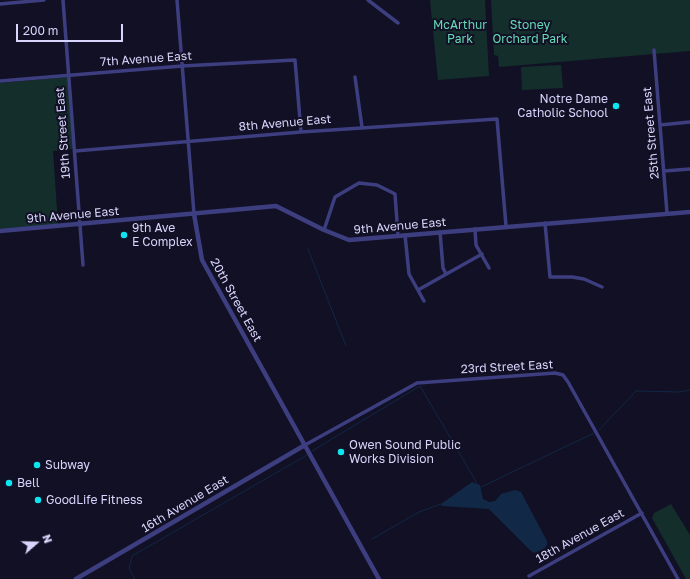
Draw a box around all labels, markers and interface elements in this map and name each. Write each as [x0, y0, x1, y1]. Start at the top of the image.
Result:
scale bar [18, 16, 125, 42]
park label: McArthur Park [433, 18, 487, 46]
park label: Stoney Orchard Park [492, 18, 568, 46]
text: 200 m [23, 23, 58, 38]
street label: 7th Avenue East [100, 49, 192, 69]
street label: 25th Street East [640, 86, 662, 180]
street label: 19th Street East [53, 87, 73, 179]
place label: Notre Dame Catholic School [517, 92, 608, 120]
marker: Notre Dame Catholic School [611, 101, 621, 111]
street label: 8th Avenue East [238, 112, 332, 134]
street label: 9th Avenue East [26, 204, 120, 226]
street label: 9th Avenue East [353, 215, 447, 237]
place label: 9th Ave E Complex [132, 221, 193, 249]
marker: 9th Ave E Complex [119, 230, 129, 240]
street label: 20th Street East [207, 256, 265, 344]
street label: 23rd Street East [460, 357, 554, 377]
place label: Owen Sound Public Works Division [349, 438, 461, 466]
marker: Owen Sound Public Works Division [336, 447, 346, 457]
place label: Subway [45, 458, 90, 472]
marker: Subway [32, 460, 42, 470]
street label: 16th Avenue East [139, 472, 231, 536]
place label: Bell [17, 476, 40, 490]
marker: Bell [4, 478, 14, 488]
place label: GoodLife Fitness [46, 493, 143, 507]
marker: GoodLife Fitness [33, 495, 43, 505]
street label: 18th Avenue East [533, 506, 627, 566]
north arrow [16, 523, 56, 563]
text: N [40, 533, 55, 545]

